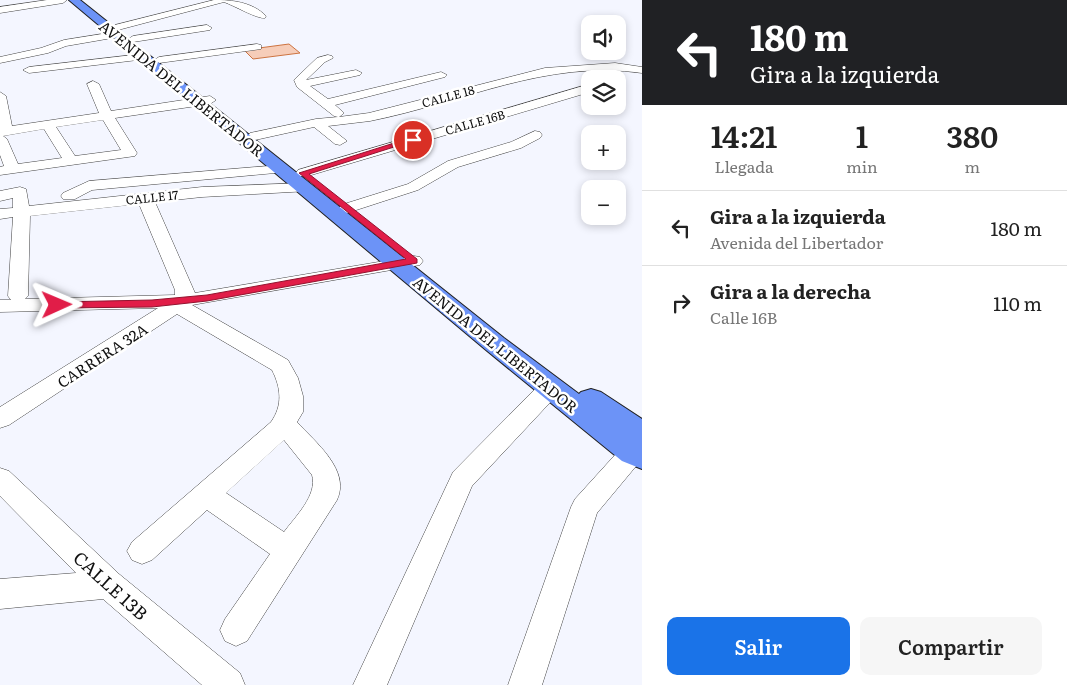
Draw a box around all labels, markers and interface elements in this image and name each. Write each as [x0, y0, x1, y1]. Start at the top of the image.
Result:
text: 180 m [750, 10, 849, 62]
street label: AVENIDA DEL LIBERTADOR [95, 14, 269, 162]
map controls [581, 15, 626, 225]
button: sound [581, 15, 626, 60]
icon: left [667, 20, 732, 85]
text: Gira a la izquierda [750, 57, 939, 90]
button: layers [581, 70, 626, 115]
street label: CALLE 18 [420, 80, 477, 112]
street label: CALLE 16B [443, 105, 507, 139]
text: 14:21 [711, 113, 777, 157]
text: 1 [856, 113, 868, 157]
text: 380 [946, 113, 998, 157]
pin [392, 119, 434, 161]
button: + [581, 125, 626, 170]
icon: arrive [399, 126, 427, 154]
text: Llegada [715, 154, 774, 178]
text: min [846, 154, 878, 178]
text: m [965, 154, 980, 178]
button: − [581, 180, 626, 225]
street label: CALLE 17 [125, 185, 179, 209]
text: Gira a la izquierda [710, 202, 886, 230]
icon: left [667, 214, 695, 242]
text: 180 m [991, 214, 1042, 242]
text: Avenida del Libertador [710, 230, 883, 254]
street label: AVENIDA DEL LIBERTADOR [409, 270, 583, 418]
text: Gira a la derecha [710, 277, 871, 305]
position arrow [30, 278, 82, 330]
icon: right [667, 289, 695, 317]
text: 110 m [993, 289, 1042, 317]
text: Calle 16B [710, 305, 777, 329]
street label: CARRERA 32A [52, 317, 152, 393]
street label: CALLE 13B [68, 544, 154, 626]
button: Salir [667, 617, 850, 675]
button: Compartir [860, 617, 1042, 675]

